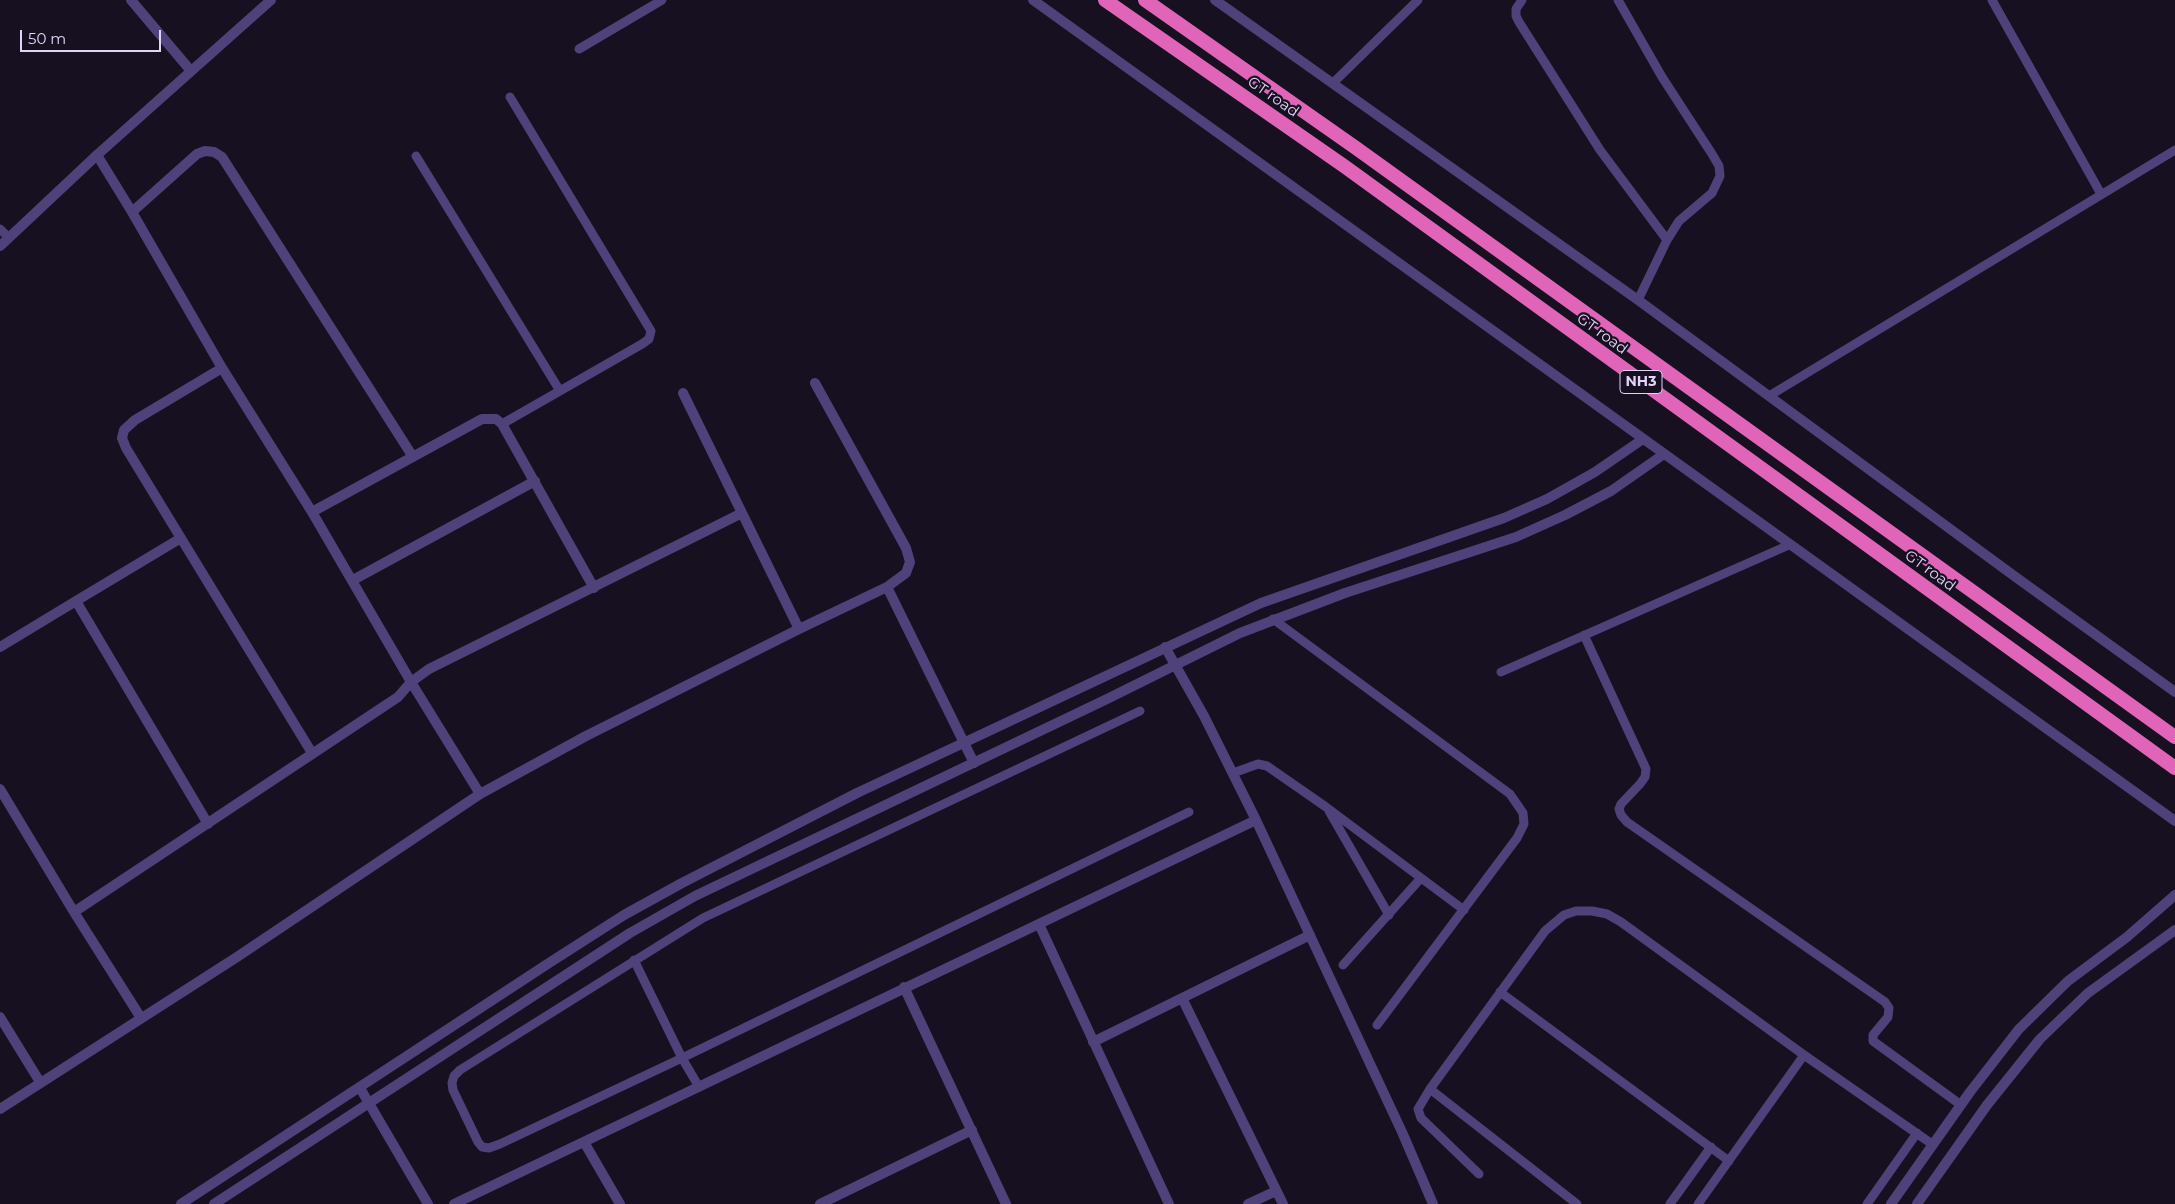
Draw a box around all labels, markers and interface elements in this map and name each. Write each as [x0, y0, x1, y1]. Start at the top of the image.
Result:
scale bar [22, 20, 164, 52]
text: 50 m [28, 29, 66, 48]
street label: GT road [1244, 73, 1302, 121]
street label: GT road [1573, 310, 1631, 358]
road number: NH3 [1620, 371, 1662, 394]
street label: GT road [1901, 547, 1959, 595]

